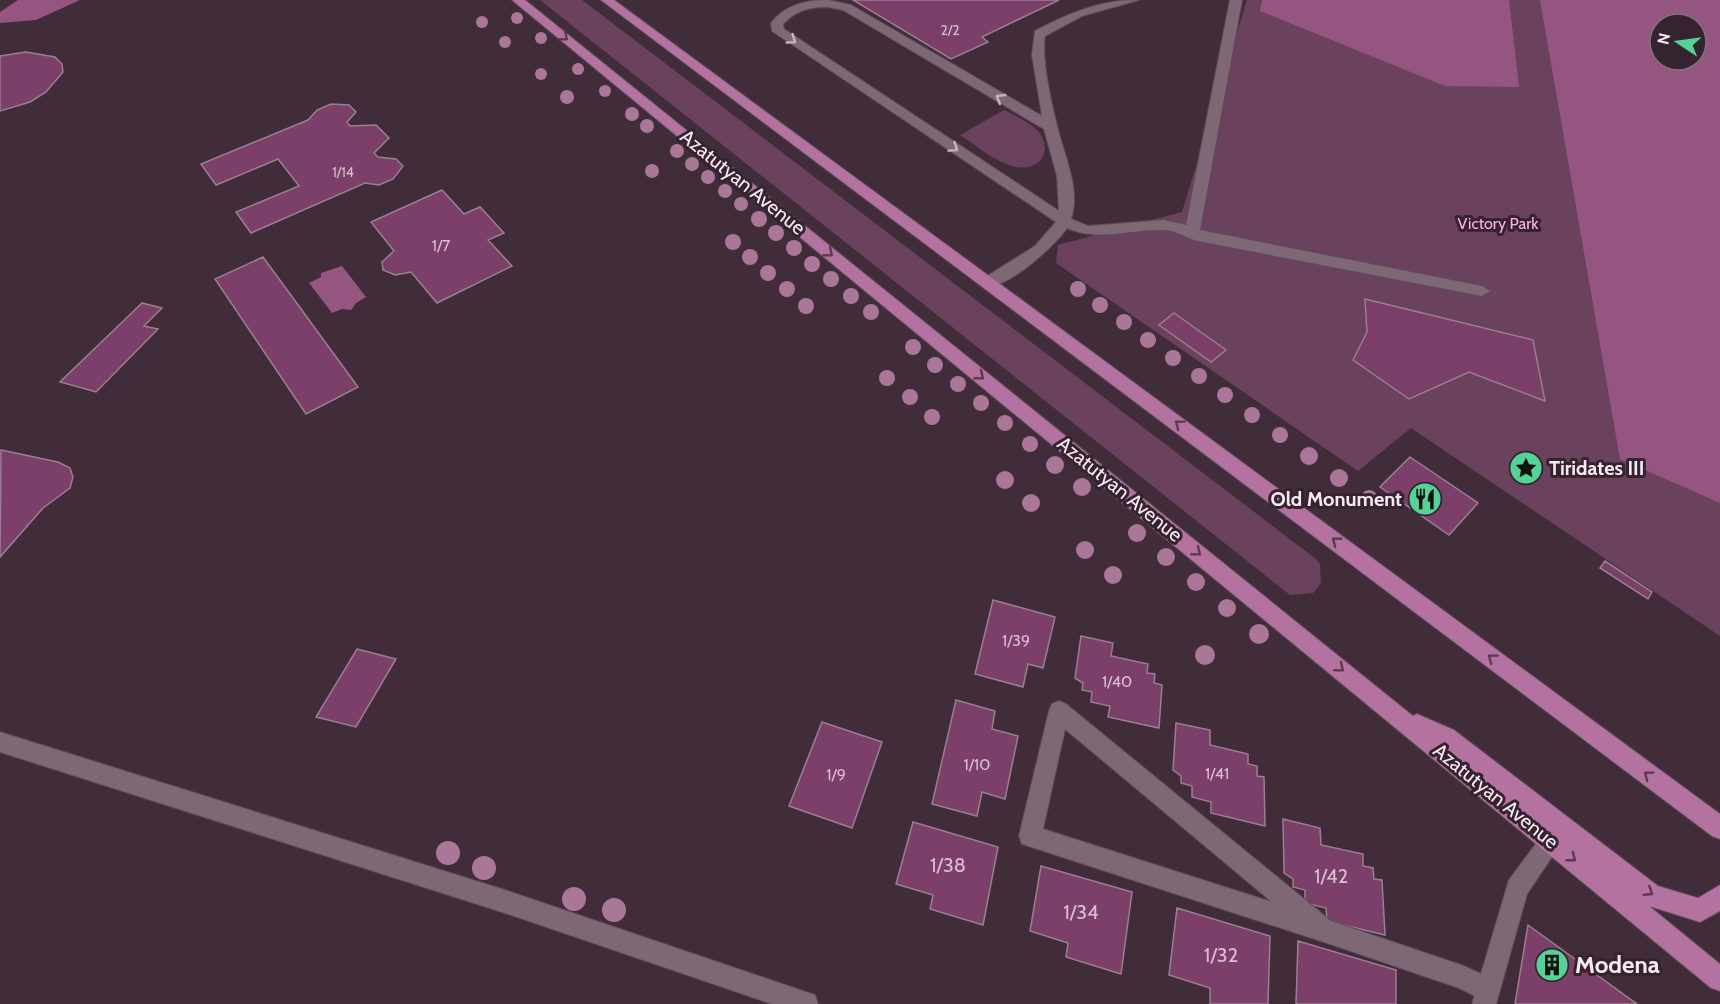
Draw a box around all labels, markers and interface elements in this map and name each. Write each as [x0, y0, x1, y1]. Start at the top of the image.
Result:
north arrow [1648, 12, 1708, 72]
house number: 2/2 [940, 21, 960, 39]
one-way arrow [557, 30, 568, 41]
text: N [1653, 31, 1674, 46]
one-way arrow [785, 32, 796, 43]
one-way arrow [996, 93, 1006, 105]
street label: Azatutyan Avenue [676, 124, 810, 240]
one-way arrow [947, 141, 958, 152]
house number: 1/14 [332, 163, 354, 181]
park label: Victory Park [1458, 214, 1539, 233]
house number: 1/7 [432, 236, 450, 255]
one-way arrow [822, 245, 833, 256]
one-way arrow [974, 368, 985, 379]
one-way arrow [1175, 420, 1186, 431]
street label: Azatutyan Avenue [1053, 431, 1187, 547]
place icon: Tiridates III [1508, 450, 1544, 486]
place label: Tiridates III [1549, 456, 1644, 480]
restaurant icon: Old Monument [1407, 481, 1443, 517]
place label: Old Monument [1271, 487, 1402, 511]
one-way arrow [1331, 537, 1342, 548]
one-way arrow [1190, 544, 1201, 555]
house number: 1/39 [1002, 631, 1030, 650]
one-way arrow [1487, 654, 1498, 665]
one-way arrow [1333, 661, 1344, 672]
house number: 1/40 [1102, 672, 1132, 691]
street label: Azatutyan Avenue [1429, 738, 1563, 854]
house number: 1/10 [964, 755, 990, 774]
house number: 1/41 [1205, 764, 1229, 783]
house number: 1/9 [826, 765, 846, 784]
one-way arrow [1643, 771, 1654, 782]
one-way arrow [1565, 851, 1576, 862]
house number: 1/38 [930, 853, 966, 877]
house number: 1/42 [1314, 864, 1348, 888]
one-way arrow [1643, 885, 1653, 897]
house number: 1/34 [1063, 900, 1099, 924]
house number: 1/32 [1204, 943, 1238, 967]
building icon: Modena [1534, 947, 1570, 983]
place label: Modena [1575, 950, 1660, 979]

